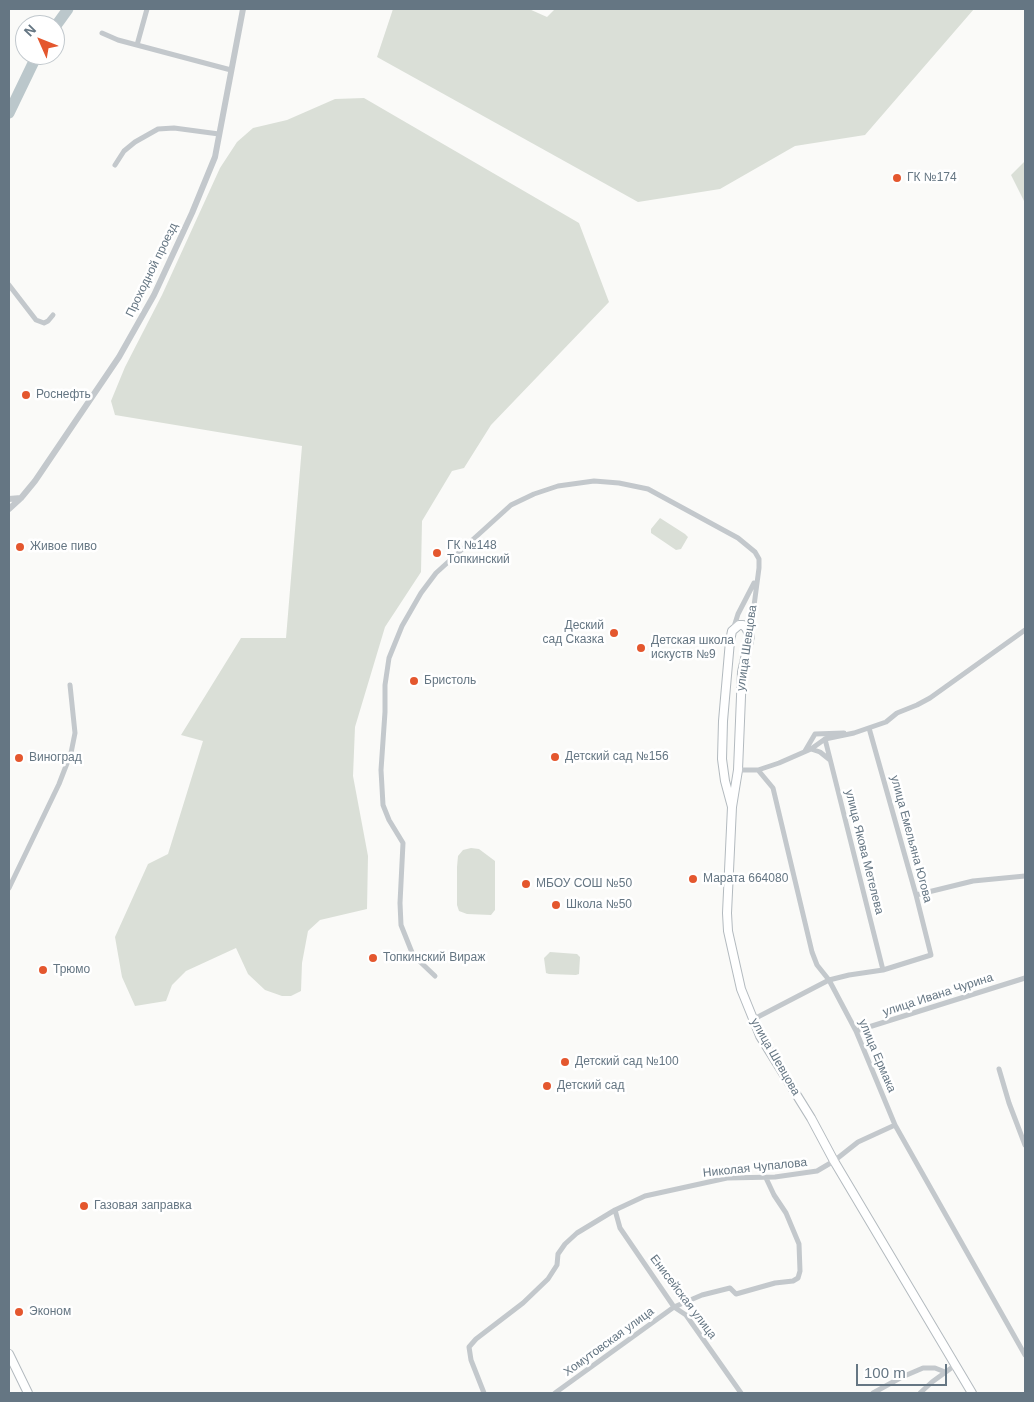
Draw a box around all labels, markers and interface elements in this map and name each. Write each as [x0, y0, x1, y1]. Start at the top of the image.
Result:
north arrow [15, 15, 65, 65]
text: N [21, 21, 39, 39]
place label: ГК №174 [907, 171, 957, 185]
marker: ГК №174 [891, 172, 903, 184]
street label: Проходной проезд [123, 221, 181, 319]
place label: Роснефть [36, 388, 91, 402]
marker: Роснефть [20, 389, 32, 401]
place label: ГК №148 Топкинский [447, 539, 510, 567]
place label: Живое пиво [30, 540, 97, 554]
marker: Живое пиво [14, 541, 26, 553]
marker: ГК №148 Топкинский [431, 547, 443, 559]
street label: улица Шевцова [734, 604, 760, 692]
place label: Деский сад Сказка [543, 619, 604, 647]
marker: Деский сад Сказка [608, 627, 620, 639]
place label: Детская школа искуств №9 [651, 634, 734, 662]
marker: Детская школа искуств №9 [635, 642, 647, 654]
place label: Бристоль [424, 674, 476, 688]
marker: Бристоль [408, 675, 420, 687]
place label: Детский сад №156 [565, 750, 669, 764]
place label: Виноград [29, 751, 82, 765]
marker: Детский сад №156 [549, 751, 561, 763]
marker: Виноград [13, 752, 25, 764]
street label: улица Емельяна Югова [887, 774, 935, 904]
street label: улица Якова Метелева [842, 788, 886, 916]
place label: Марата 664080 [703, 872, 788, 886]
marker: Марата 664080 [687, 873, 699, 885]
place label: МБОУ СОШ №50 [536, 877, 632, 891]
marker: МБОУ СОШ №50 [520, 878, 532, 890]
place label: Школа №50 [566, 898, 632, 912]
marker: Школа №50 [550, 899, 562, 911]
place label: Топкинский Вираж [383, 951, 485, 965]
marker: Топкинский Вираж [367, 952, 379, 964]
place label: Трюмо [53, 963, 90, 977]
marker: Трюмо [37, 964, 49, 976]
street label: улица Ивана Чурина [881, 970, 995, 1020]
street label: улица Шевцова [747, 1016, 803, 1098]
street label: улица Ермака [855, 1017, 899, 1095]
place label: Детский сад №100 [575, 1055, 679, 1069]
marker: Детский сад №100 [559, 1056, 571, 1068]
place label: Детский сад [557, 1079, 624, 1093]
marker: Детский сад [541, 1080, 553, 1092]
street label: Николая Чупалова [702, 1155, 808, 1181]
place label: Газовая заправка [94, 1199, 192, 1213]
marker: Газовая заправка [78, 1200, 90, 1212]
street label: Енисейская улица [647, 1252, 719, 1342]
street label: Хомутовская улица [561, 1304, 657, 1380]
place label: Эконом [29, 1305, 71, 1319]
marker: Эконом [13, 1306, 25, 1318]
scale bar [859, 1354, 950, 1386]
text: 100 m [864, 1364, 906, 1381]

